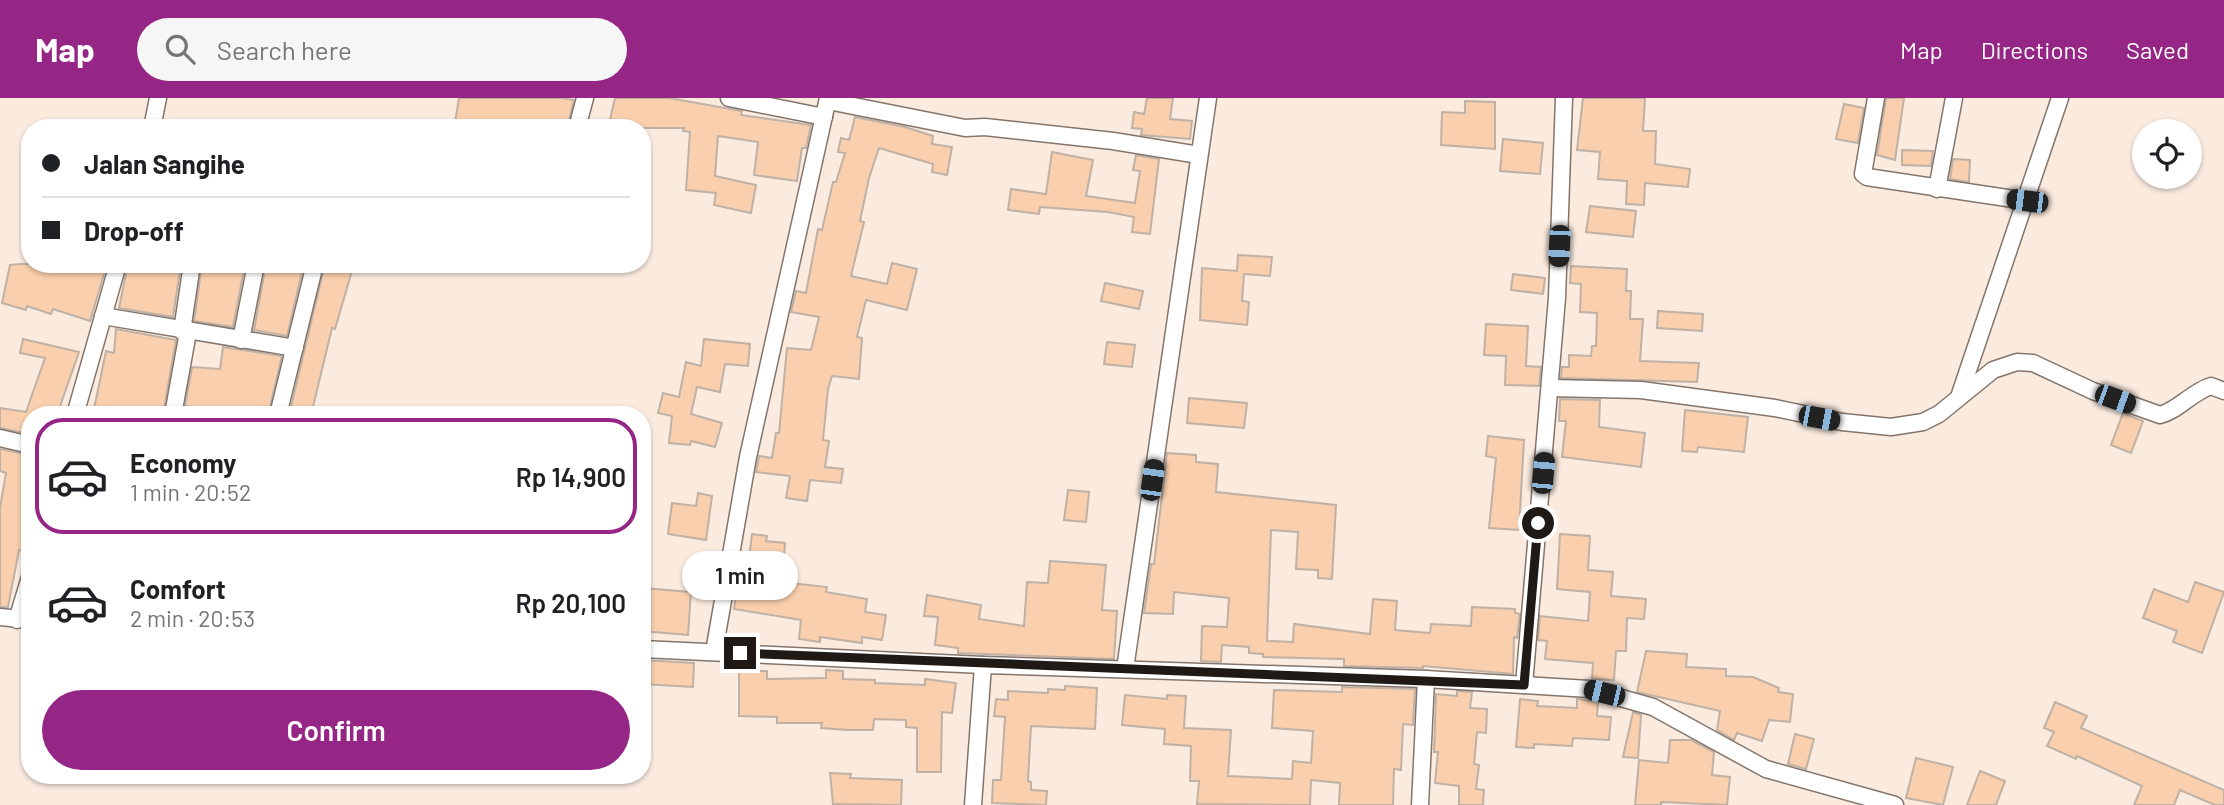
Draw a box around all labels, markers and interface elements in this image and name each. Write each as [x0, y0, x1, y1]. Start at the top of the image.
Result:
search box [137, 18, 627, 81]
text: Map [35, 29, 95, 69]
icon: search [161, 30, 199, 68]
text: Search here [217, 34, 352, 65]
text: Map [1900, 35, 1943, 64]
text: Directions [1981, 35, 2088, 64]
text: Saved [2126, 35, 2189, 64]
map controls [2132, 119, 2202, 189]
button: locate [2132, 119, 2202, 189]
text: Jalan Sangihe [84, 148, 245, 179]
car [2005, 188, 2050, 214]
text: Drop-off [84, 215, 184, 246]
car [1548, 224, 1571, 268]
car [2092, 382, 2139, 416]
car [1797, 404, 1842, 432]
icon: car [46, 445, 109, 508]
text: Economy [130, 447, 236, 478]
car [1531, 451, 1556, 495]
car [1139, 458, 1166, 502]
text: Rp 14,900 [516, 461, 626, 492]
text: 1 min · 20:52 [130, 478, 251, 506]
route start [1522, 507, 1554, 539]
callout: 1 min [682, 552, 798, 601]
text: 1 min [715, 561, 765, 589]
icon: car [46, 571, 109, 634]
text: Comfort [130, 573, 226, 604]
text: Rp 20,100 [516, 587, 626, 618]
text: 2 min · 20:53 [130, 604, 255, 632]
route end [724, 637, 756, 669]
car [1582, 678, 1627, 708]
button: Confirm [42, 690, 630, 770]

